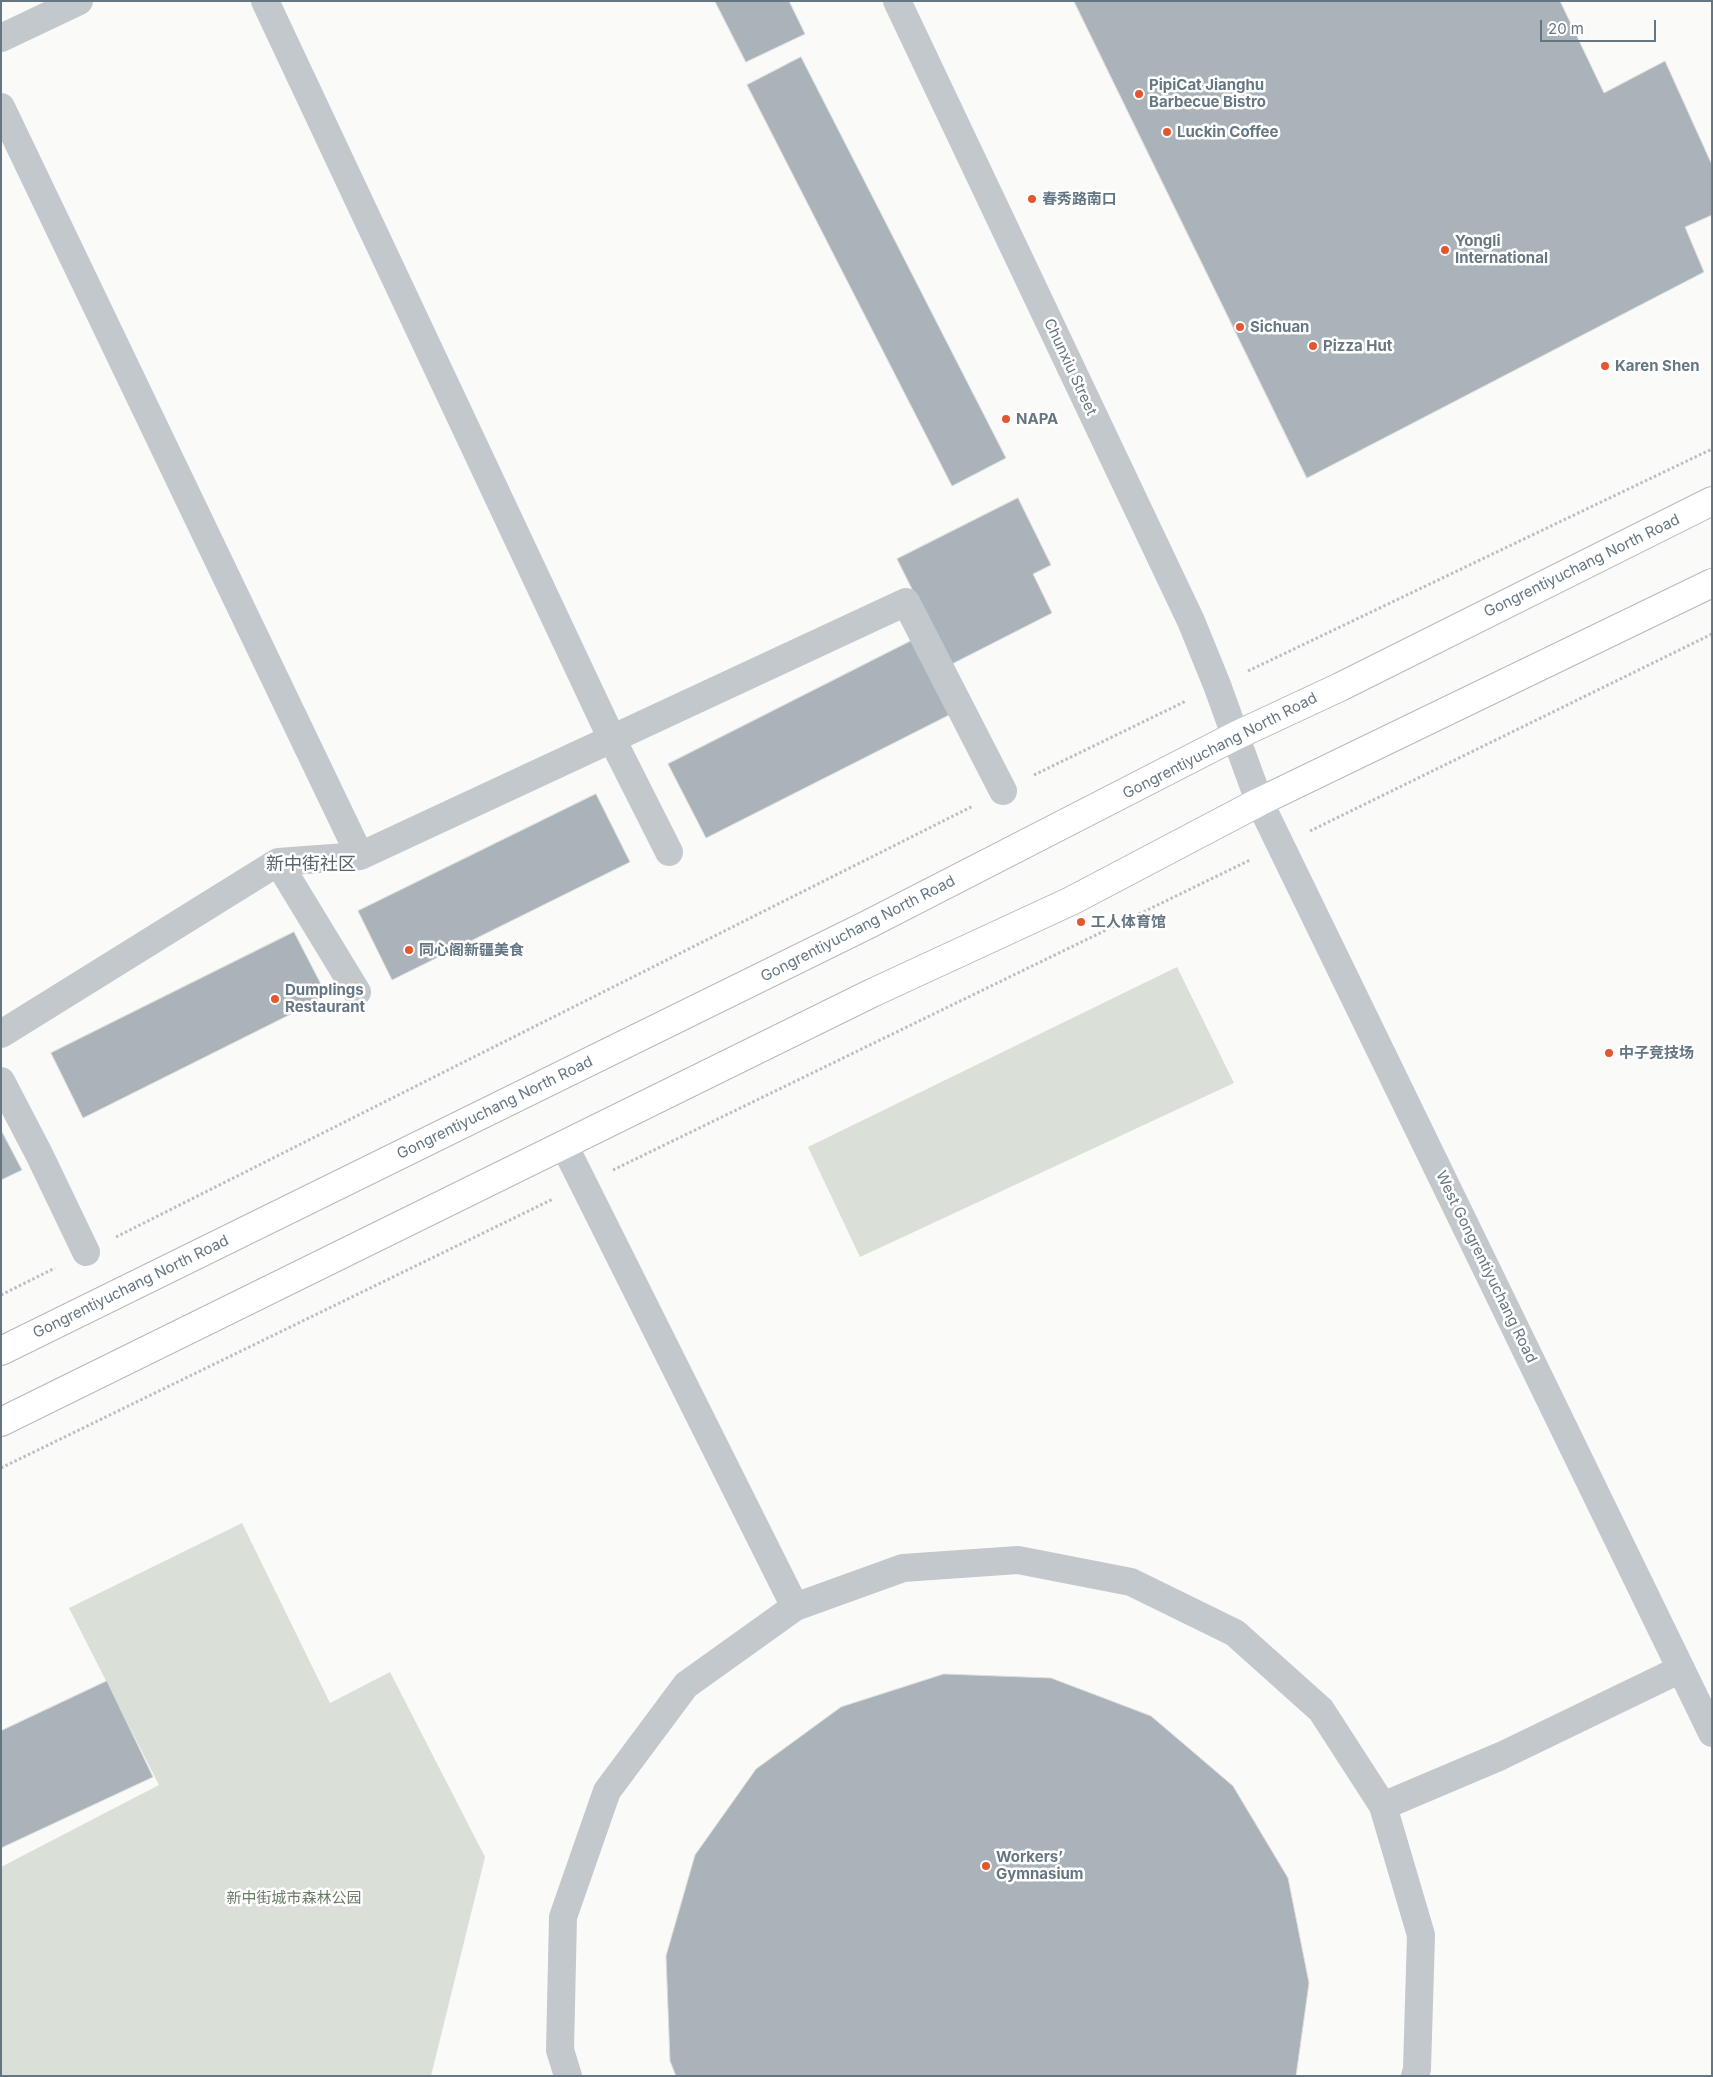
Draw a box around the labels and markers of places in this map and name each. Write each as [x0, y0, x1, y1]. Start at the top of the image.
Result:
place label: PipiCat Jianghu Barbecue Bistro [1149, 76, 1266, 111]
marker: PipiCat Jianghu Barbecue Bistro [1133, 88, 1145, 100]
place label: Luckin Coffee [1177, 123, 1278, 141]
marker: Luckin Coffee [1161, 126, 1173, 138]
place label: 春秀路南口 [1042, 190, 1117, 208]
marker: 春秀路南口 [1026, 193, 1038, 205]
place label: Yongli International [1455, 232, 1548, 267]
marker: Yongli International [1439, 244, 1451, 256]
place label: Sichuan [1250, 318, 1309, 336]
marker: Sichuan [1234, 321, 1246, 333]
place label: Pizza Hut [1323, 337, 1392, 355]
marker: Pizza Hut [1307, 340, 1319, 352]
place label: Karen Shen [1615, 357, 1699, 375]
marker: Karen Shen [1599, 360, 1611, 372]
place label: NAPA [1016, 410, 1058, 428]
marker: NAPA [1000, 413, 1012, 425]
place label: 工人体育馆 [1091, 913, 1166, 931]
marker: 工人体育馆 [1075, 916, 1087, 928]
place label: 同心阁新疆美食 [419, 941, 524, 959]
marker: 同心阁新疆美食 [403, 944, 415, 956]
place label: Dumplings Restaurant [285, 981, 365, 1016]
marker: Dumplings Restaurant [269, 993, 281, 1005]
place label: 中子竞技场 [1619, 1044, 1694, 1062]
marker: 中子竞技场 [1603, 1047, 1615, 1059]
place label: Workers’ Gymnasium [996, 1848, 1084, 1883]
marker: Workers’ Gymnasium [980, 1860, 992, 1872]

